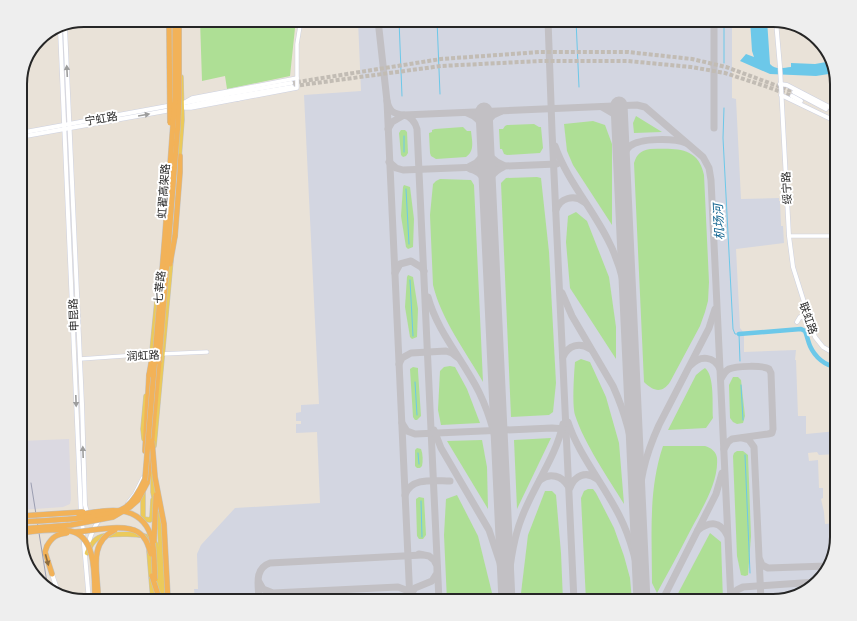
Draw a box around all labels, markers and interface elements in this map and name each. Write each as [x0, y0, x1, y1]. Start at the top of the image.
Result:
one-way arrow [64, 64, 70, 77]
street label: 宁虹路 [84, 109, 118, 127]
one-way arrow [138, 112, 150, 118]
street label: 虹翟高架路 [155, 163, 171, 219]
street label: 绥宁路 [779, 171, 793, 205]
water label: 机场河 [710, 202, 726, 240]
street label: 七莘路 [151, 270, 167, 304]
street label: 申昆路 [66, 298, 80, 332]
street label: 联虹路 [797, 300, 821, 336]
street label: 润虹路 [126, 348, 160, 362]
one-way arrow [73, 394, 79, 407]
one-way arrow [80, 445, 86, 458]
one-way arrow [45, 554, 51, 566]

